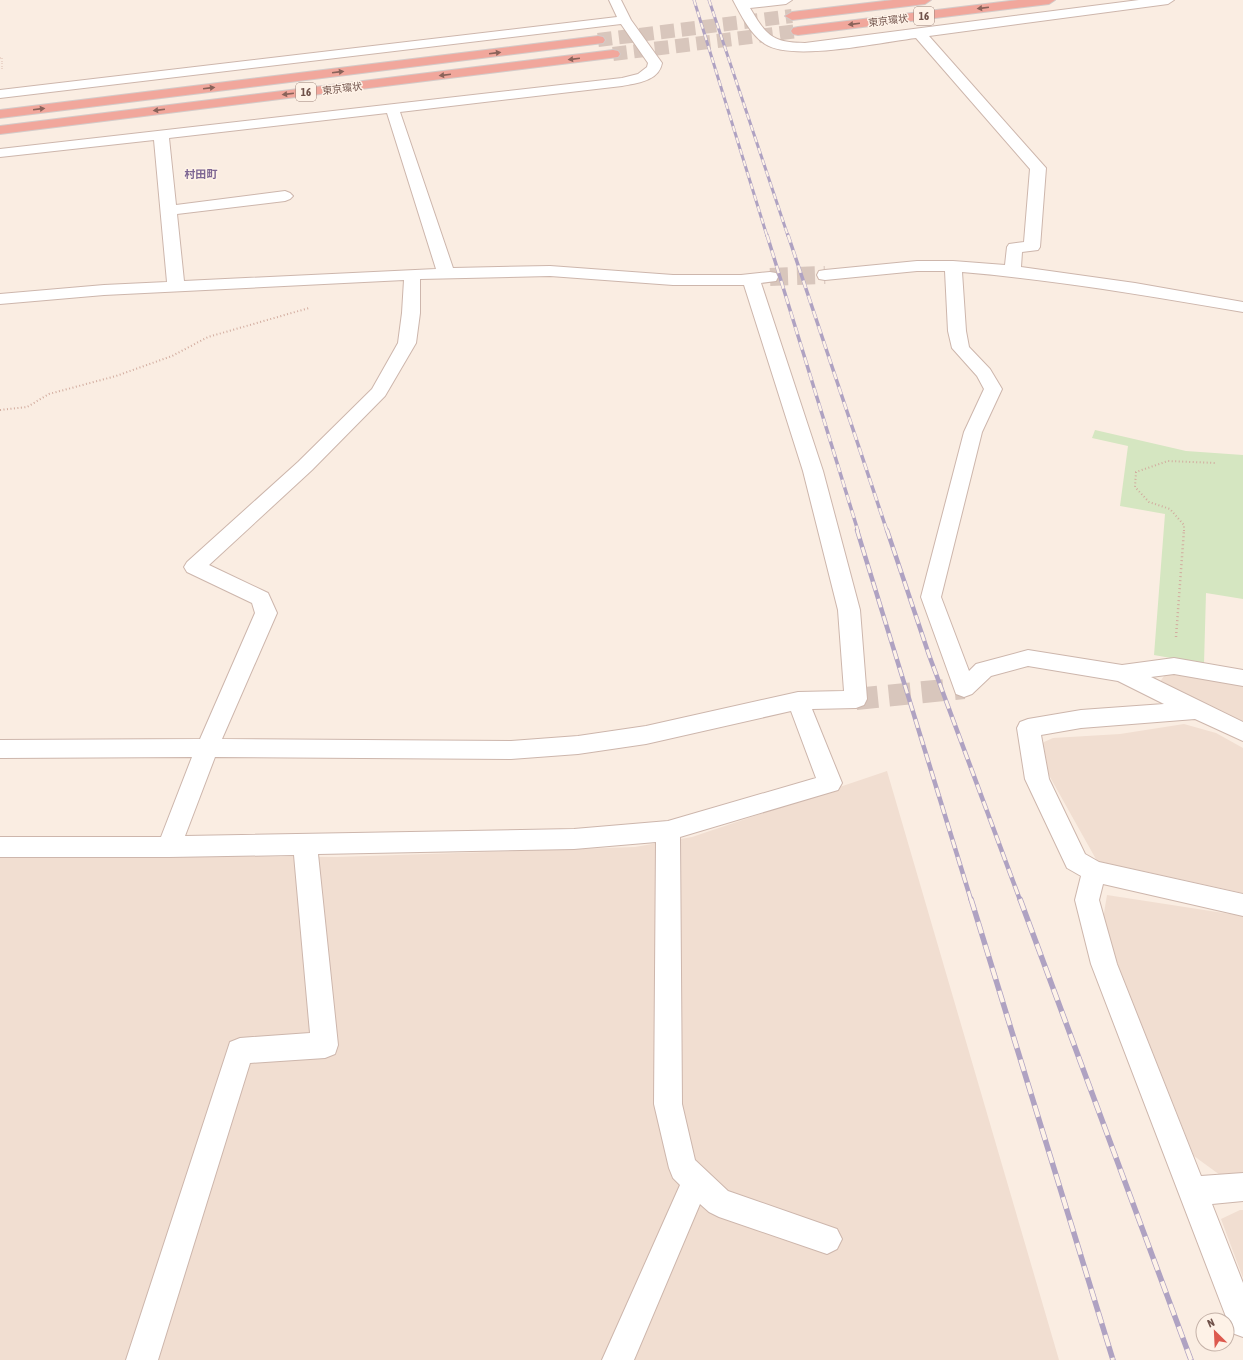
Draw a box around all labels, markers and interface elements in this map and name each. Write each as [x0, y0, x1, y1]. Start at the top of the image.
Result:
one-way arrow [977, 5, 989, 11]
road number: 16 [914, 7, 934, 25]
street label: 東京環状 [868, 13, 909, 28]
one-way arrow [848, 21, 860, 28]
one-way arrow [489, 49, 501, 56]
one-way arrow [568, 56, 580, 62]
one-way arrow [332, 69, 344, 75]
one-way arrow [439, 72, 451, 78]
street label: 東京環状 [322, 81, 363, 96]
road number: 16 [296, 83, 316, 101]
one-way arrow [203, 85, 215, 91]
one-way arrow [282, 91, 294, 98]
one-way arrow [33, 106, 45, 113]
one-way arrow [153, 107, 165, 114]
district label: 村田町 [185, 168, 218, 180]
north arrow [1195, 1312, 1235, 1352]
text: N [1206, 1316, 1216, 1330]

